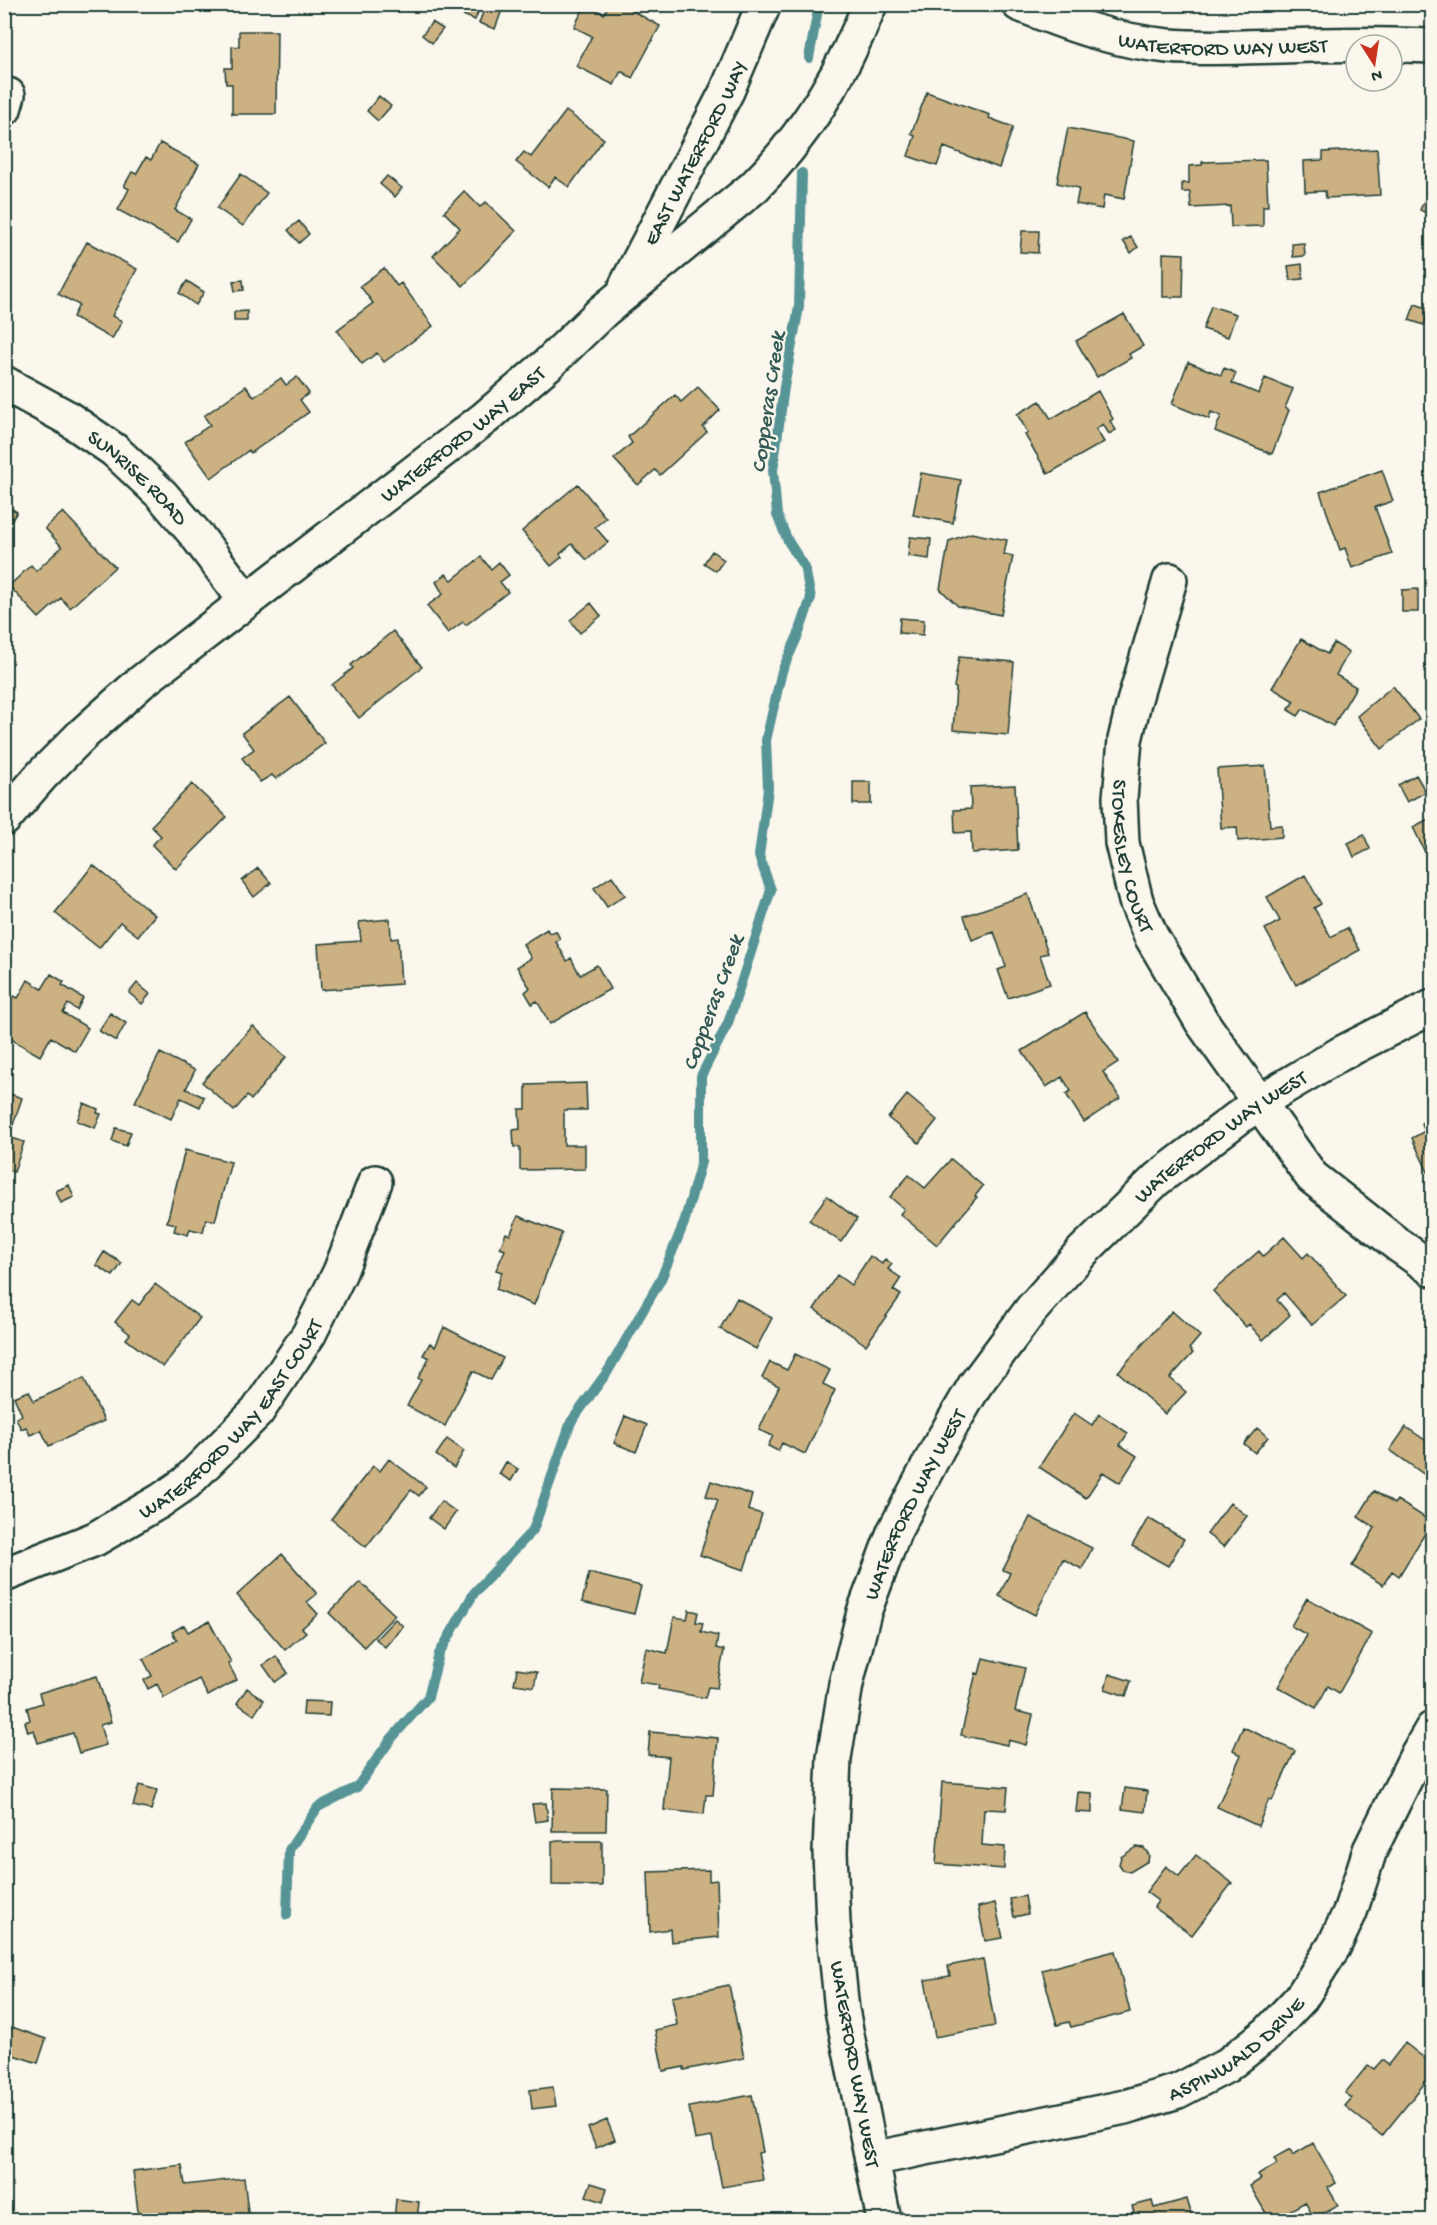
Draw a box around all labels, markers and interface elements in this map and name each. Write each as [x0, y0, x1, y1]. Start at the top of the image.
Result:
street label: WATERFORD WAY WEST [1115, 29, 1328, 64]
north arrow [1344, 33, 1404, 93]
street label: EAST WATERFORD WAY [640, 58, 754, 251]
text: N [1369, 64, 1383, 85]
water label: Copperas Creek [747, 328, 793, 475]
street label: WATERFORD WAY EAST [377, 362, 553, 510]
street label: SUNRISE ROAD [81, 426, 192, 532]
street label: STOKESLEY COURT [1104, 778, 1158, 938]
water label: Copperas Creek [678, 930, 752, 1074]
street label: WATERFORD WAY WEST [1130, 1067, 1314, 1210]
street label: WATERFORD WAY EAST COURT [135, 1316, 330, 1527]
street label: WATERFORD WAY WEST [861, 1405, 974, 1604]
street label: WATERFORD WAY WEST [822, 1959, 883, 2171]
street label: ASPINWALD DRIVE [1166, 1992, 1312, 2109]

